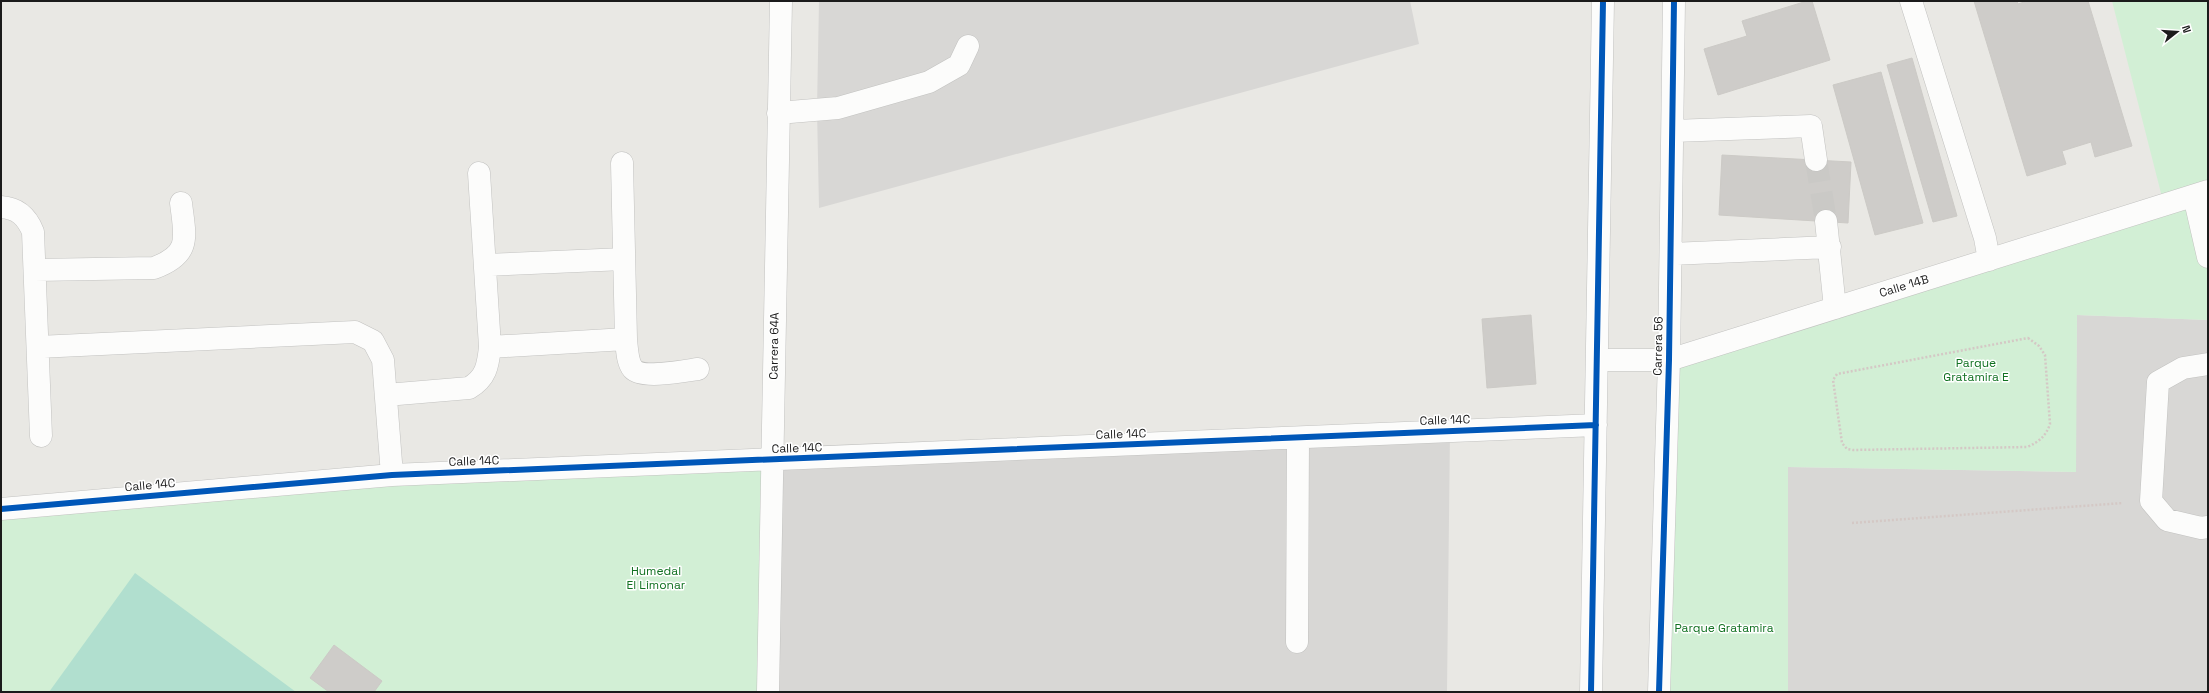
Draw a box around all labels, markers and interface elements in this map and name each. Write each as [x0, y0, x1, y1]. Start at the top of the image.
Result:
north arrow [2157, 12, 2197, 52]
text: N [2179, 24, 2194, 35]
street label: Calle 14B [1877, 271, 1931, 301]
street label: Carrera 64A [765, 312, 783, 380]
street label: Carrera 56 [1649, 316, 1667, 376]
park label: Parque Gratamira E [1943, 355, 2009, 385]
street label: Calle 14C [1419, 411, 1471, 429]
street label: Calle 14C [1095, 425, 1147, 443]
street label: Calle 14C [771, 439, 823, 457]
street label: Calle 14C [448, 452, 500, 470]
street label: Calle 14C [124, 475, 176, 495]
park label: Humedal El Limonar [627, 563, 686, 593]
park label: Parque Gratamira [1674, 620, 1774, 636]

